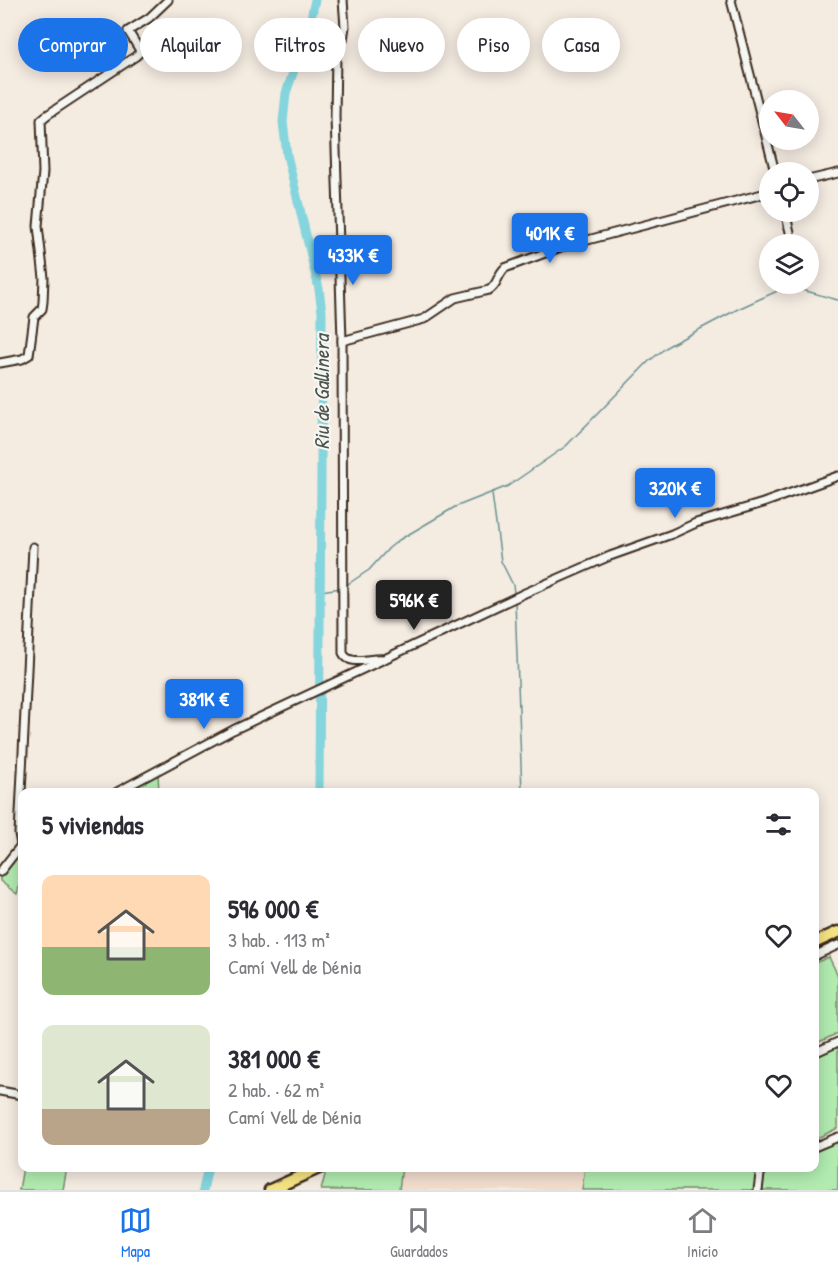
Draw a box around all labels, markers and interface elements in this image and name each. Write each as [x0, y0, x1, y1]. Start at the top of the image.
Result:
chip: Comprar [18, 18, 128, 72]
chip: Alquilar [140, 18, 242, 72]
chip: Filtros [254, 18, 346, 72]
chip: Nuevo [358, 18, 445, 72]
chip: Piso [457, 18, 530, 72]
chip: Casa [542, 18, 620, 72]
north arrow [759, 90, 819, 150]
map controls [759, 90, 819, 294]
button: locate [759, 162, 819, 222]
pin: 401K € [501, 213, 599, 264]
text: 401K € [526, 219, 574, 246]
button: layers [759, 234, 819, 294]
pin: 433K € [304, 235, 402, 286]
text: 433K € [328, 241, 378, 268]
water label: Riu de Gallinera [307, 332, 336, 450]
pin: 320K € [626, 468, 724, 519]
text: 320K € [649, 474, 701, 501]
pin: 596K € [365, 580, 463, 631]
text: 596K € [390, 586, 438, 613]
pin: 381K € [155, 679, 253, 730]
text: 381K € [179, 685, 229, 712]
text: 5 viviendas [42, 807, 144, 842]
icon: filters [762, 808, 795, 841]
text: 596 000 € [228, 891, 318, 926]
icon: home [90, 899, 162, 971]
icon: heart [762, 919, 795, 952]
text: 3 hab. · 113 m² [228, 926, 330, 953]
text: Camí Vell de Dénia [228, 953, 361, 980]
text: 381 000 € [228, 1041, 320, 1076]
icon: home [90, 1049, 162, 1121]
icon: heart [762, 1069, 795, 1102]
text: 2 hab. · 62 m² [228, 1076, 324, 1103]
text: Camí Vell de Dénia [228, 1103, 361, 1130]
tab: Mapa [119, 1204, 152, 1262]
tab: Guardados [390, 1204, 448, 1262]
tab: Inicio [686, 1204, 719, 1262]

